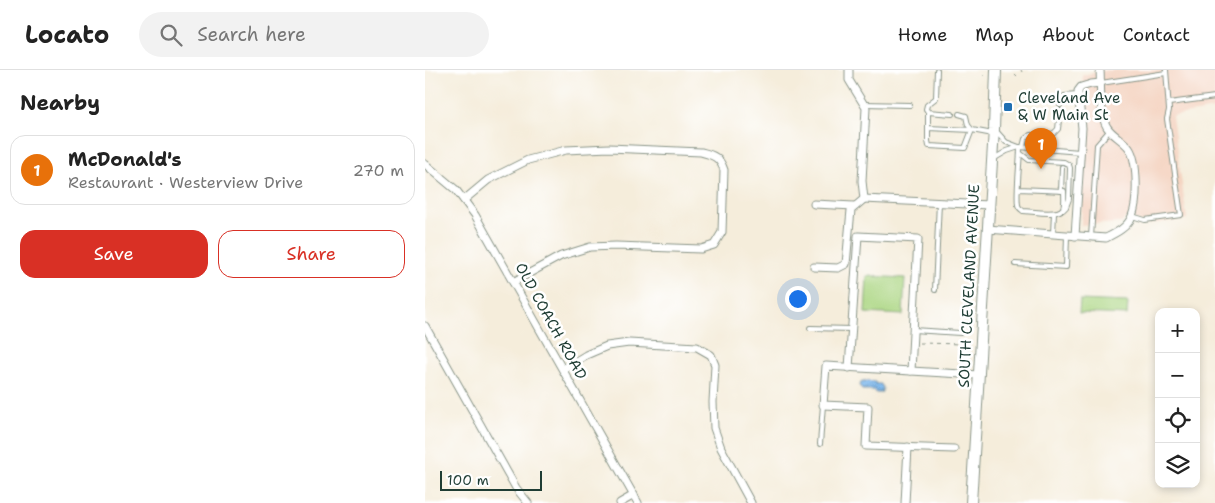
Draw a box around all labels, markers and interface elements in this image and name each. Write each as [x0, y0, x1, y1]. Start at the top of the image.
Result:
search box [139, 12, 489, 57]
text: Locato [25, 19, 109, 51]
icon: search [157, 21, 185, 49]
text: Search here [197, 22, 306, 47]
text: Home [898, 23, 947, 47]
text: Map [975, 23, 1014, 47]
text: About [1042, 23, 1095, 47]
text: Contact [1123, 23, 1190, 47]
place label: Cleveland Ave & W Main St [1018, 88, 1120, 125]
text: Nearby [20, 89, 100, 117]
marker: Cleveland Ave & W Main St [1002, 101, 1014, 113]
pin: 1 [1025, 128, 1057, 169]
text: McDonald's [68, 147, 181, 172]
text: 1 [33, 160, 41, 181]
text: 270 m [353, 160, 404, 181]
text: Restaurant · Westerview Drive [68, 172, 303, 193]
street label: SOUTH CLEVELAND AVENUE [954, 184, 984, 388]
button: Save [20, 230, 208, 278]
button: Share [218, 230, 405, 278]
street label: OLD COACH ROAD [511, 259, 592, 383]
your location [785, 286, 811, 312]
map controls [1155, 308, 1200, 488]
button: + [1155, 308, 1200, 353]
button: − [1155, 353, 1200, 398]
button: locate [1155, 398, 1200, 443]
button: layers [1155, 443, 1200, 488]
scale bar [440, 468, 543, 491]
text: 100 m [447, 471, 489, 489]

